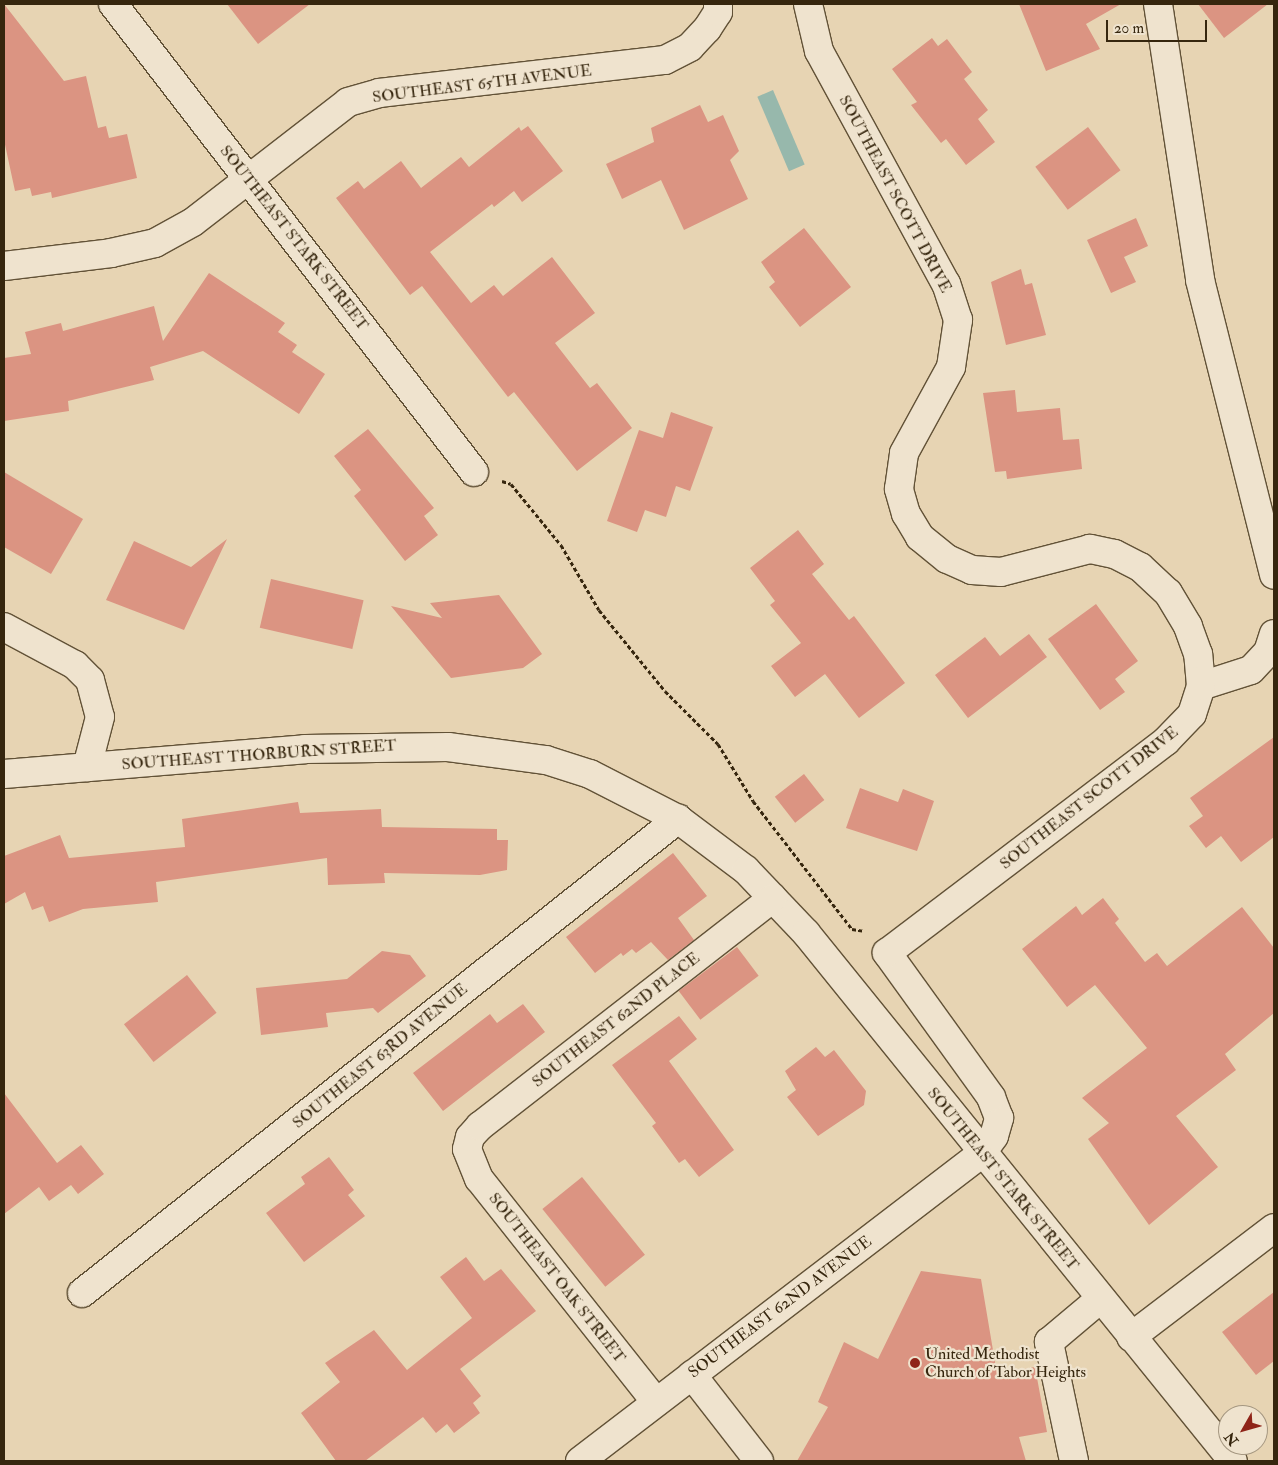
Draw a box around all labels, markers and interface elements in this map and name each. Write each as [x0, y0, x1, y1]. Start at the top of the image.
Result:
scale bar [1108, 10, 1209, 42]
text: 20 m [1114, 19, 1144, 38]
street label: SOUTHEAST 65TH AVENUE [371, 61, 593, 107]
street label: SOUTHEAST SCOTT DRIVE [835, 92, 955, 296]
street label: SOUTHEAST STARK STREET [216, 142, 372, 334]
street label: SOUTHEAST SCOTT DRIVE [996, 723, 1182, 873]
street label: SOUTHEAST THORBURN STREET [121, 736, 397, 774]
street label: SOUTHEAST 62ND PLACE [528, 949, 704, 1091]
street label: SOUTHEAST 63RD AVENUE [289, 980, 471, 1132]
street label: SOUTHEAST STARK STREET [923, 1084, 1083, 1274]
street label: SOUTHEAST OAK STREET [485, 1189, 629, 1367]
street label: SOUTHEAST 62ND AVENUE [685, 1232, 875, 1382]
place label: United Methodist Church of Tabor Heights [925, 1344, 1086, 1382]
marker: United Methodist Church of Tabor Heights [909, 1357, 921, 1369]
north arrow [1218, 1405, 1268, 1455]
text: N [1221, 1429, 1242, 1449]

